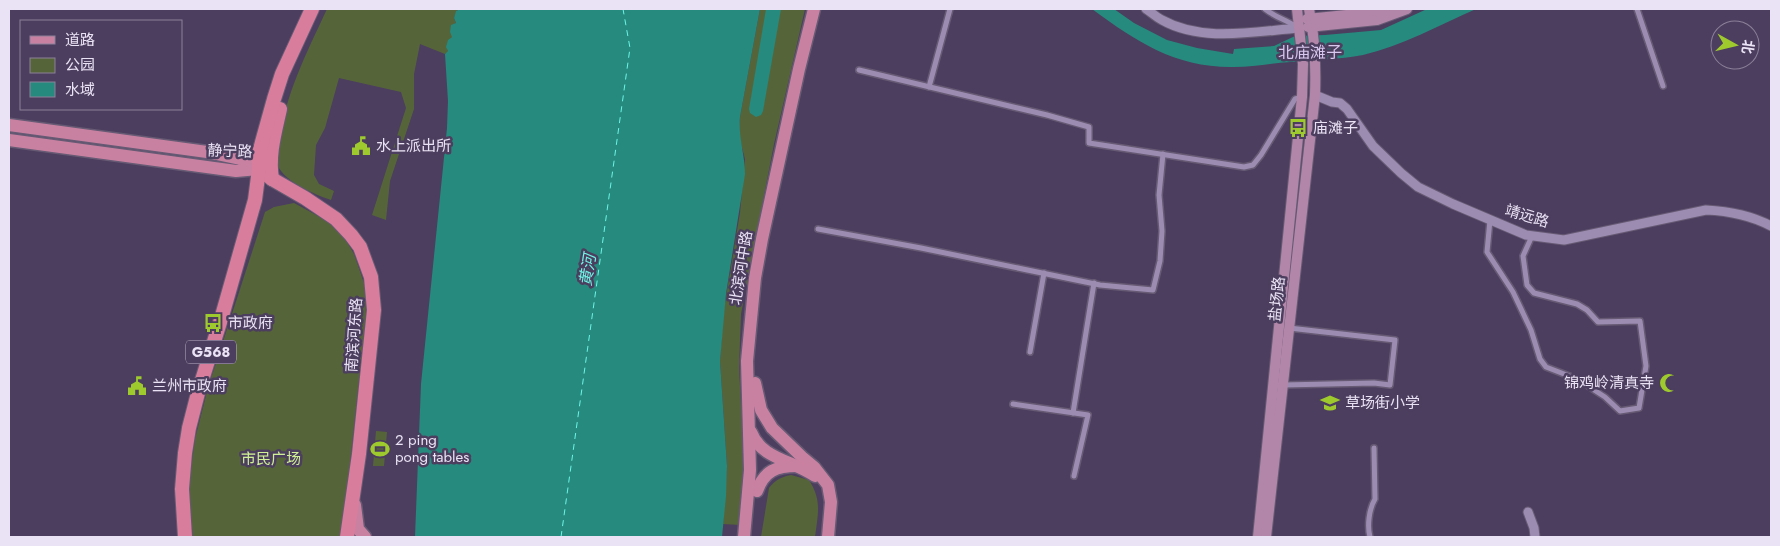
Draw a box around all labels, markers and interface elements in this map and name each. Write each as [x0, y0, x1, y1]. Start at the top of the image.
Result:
legend [20, 20, 182, 110]
north arrow [1710, 20, 1760, 70]
text: 道路 [65, 29, 95, 51]
text: 北 [1737, 38, 1759, 55]
district label: 北庙滩子 [1278, 41, 1342, 64]
text: 公园 [65, 54, 95, 76]
text: 水域 [65, 79, 95, 101]
bus stop icon: 庙滩子 [1287, 117, 1309, 139]
place label: 庙滩子 [1313, 117, 1358, 139]
public building icon: 水上派出所 [350, 135, 372, 157]
place label: 水上派出所 [376, 135, 451, 157]
street label: 静宁路 [207, 139, 253, 163]
street label: 靖远路 [1502, 199, 1552, 233]
street label: 北滨河中路 [724, 229, 758, 307]
water label: 黄河 [574, 250, 602, 288]
street label: 盐场路 [1264, 275, 1290, 323]
street label: 南滨河东路 [340, 297, 368, 373]
bus stop icon: 市政府 [202, 312, 224, 334]
place label: 市政府 [228, 312, 273, 334]
road number: G568 [186, 341, 236, 364]
place label: 锦鸡岭清真寺 [1564, 372, 1654, 394]
mosque icon: 锦鸡岭清真寺 [1658, 372, 1680, 394]
public building icon: 兰州市政府 [126, 375, 148, 397]
place label: 兰州市政府 [152, 375, 227, 397]
school or university icon: 草场街小学 [1319, 392, 1341, 414]
place label: 草场街小学 [1345, 392, 1420, 414]
place label: 2 ping pong tables [395, 429, 469, 468]
sports icon: 2 ping pong tables [369, 438, 391, 460]
park label: 市民广场 [241, 448, 301, 470]

